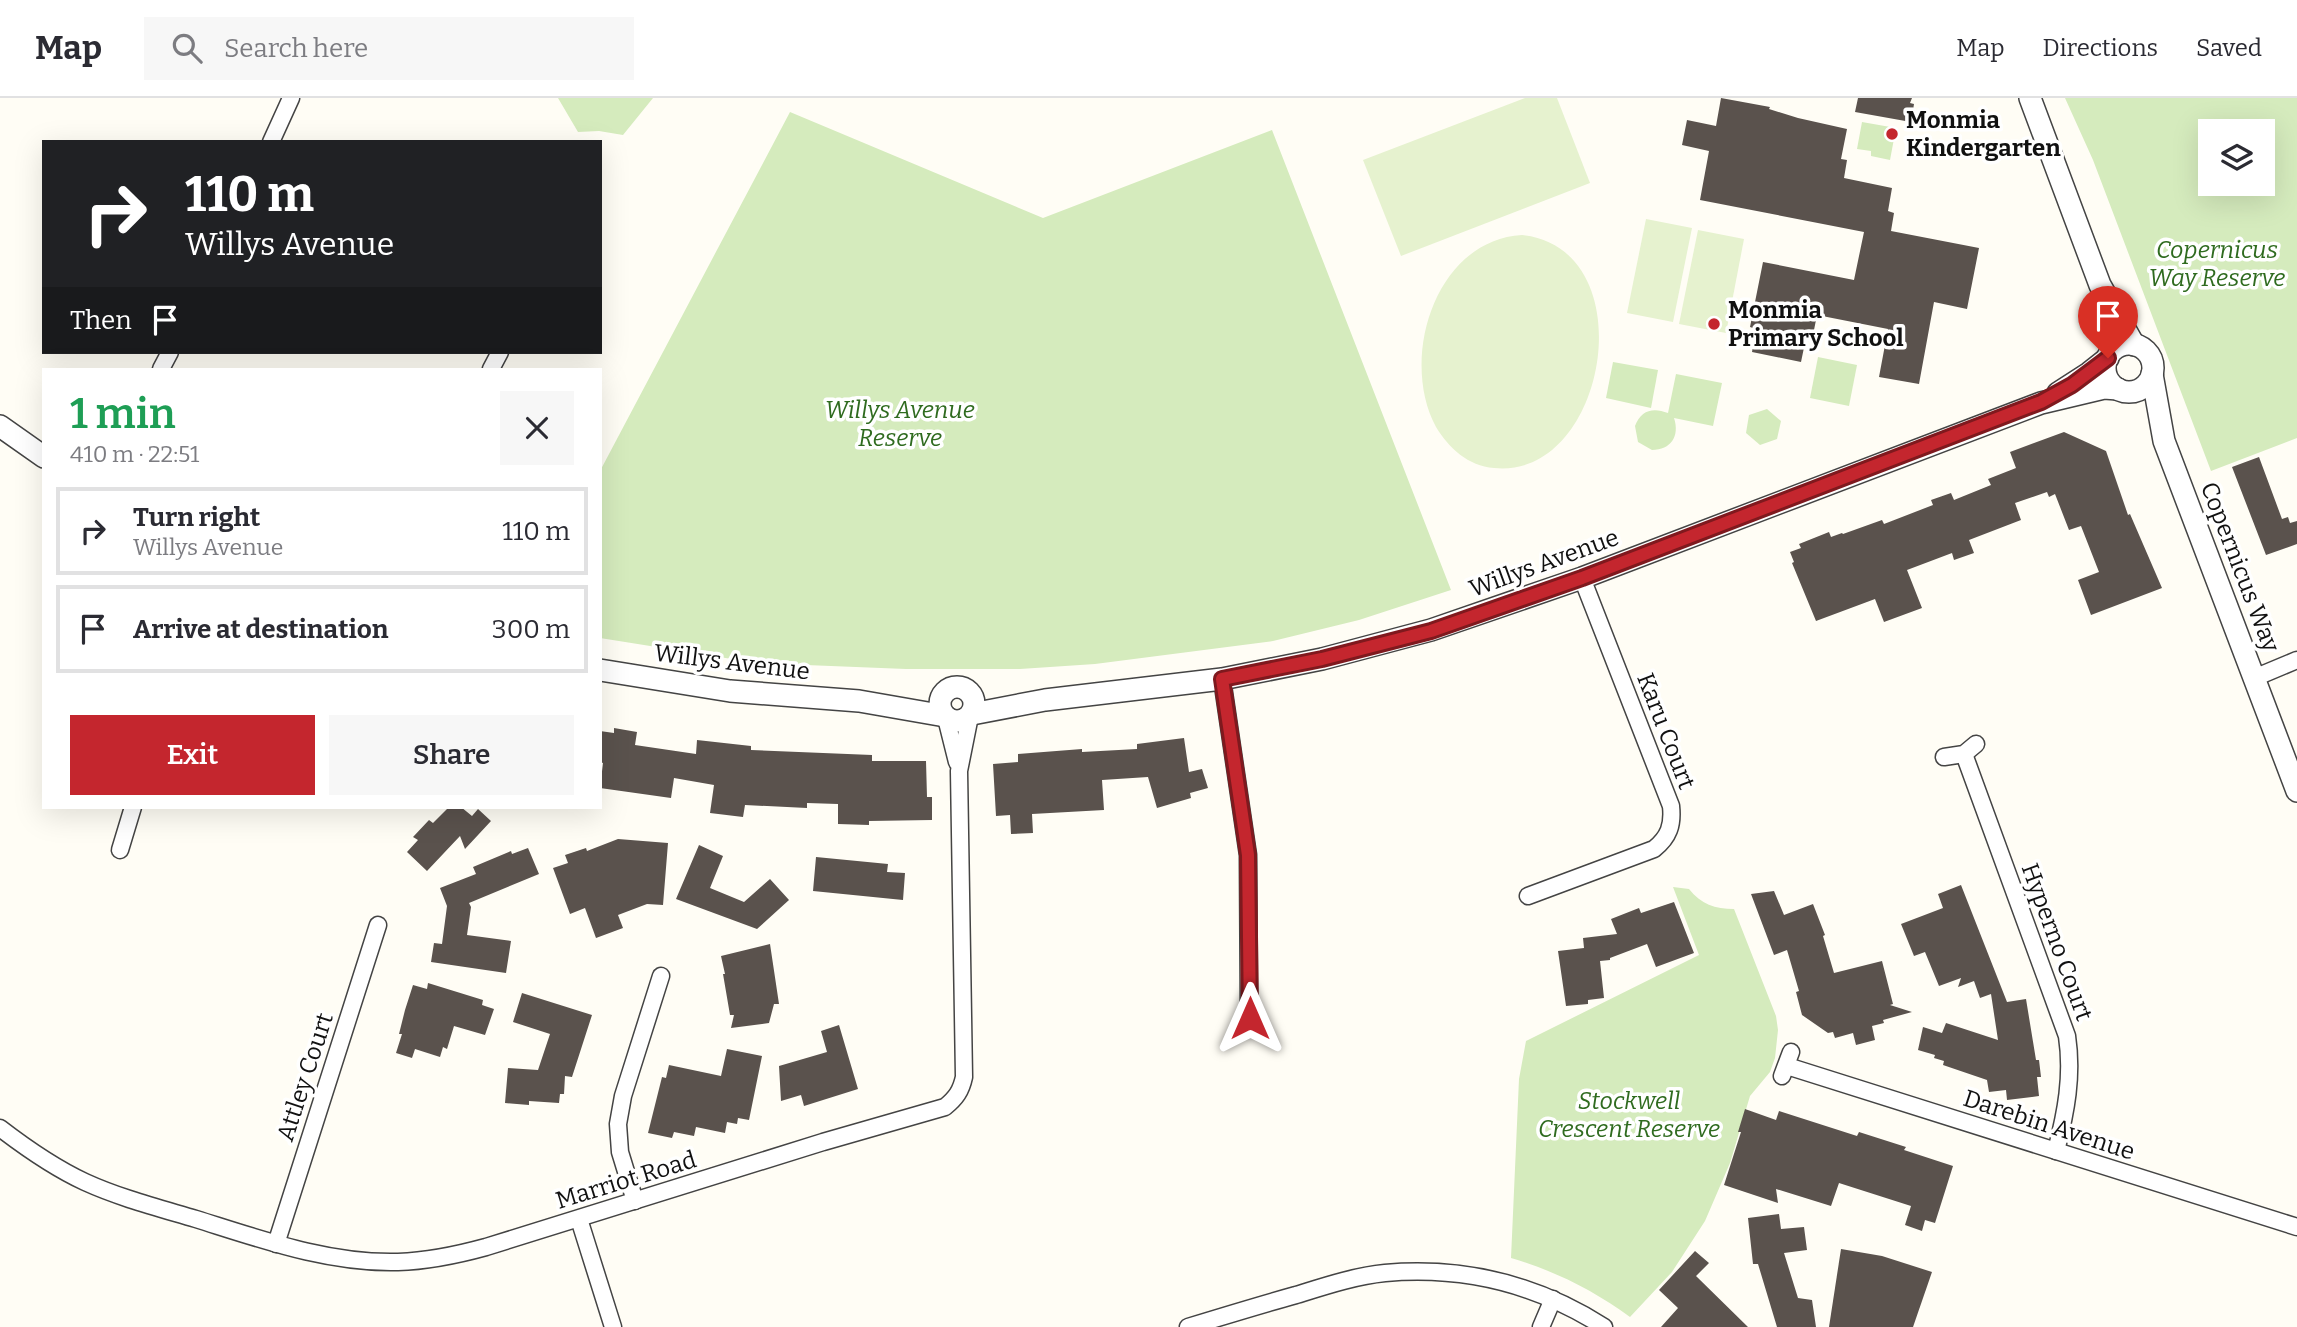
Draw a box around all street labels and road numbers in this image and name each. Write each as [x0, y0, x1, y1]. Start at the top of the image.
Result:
street label: Copernicus Way [2195, 478, 2285, 656]
street label: Willys Avenue [1465, 523, 1623, 603]
street label: Willys Avenue [652, 639, 812, 685]
street label: Karu Court [1631, 669, 1701, 793]
street label: Hyperno Court [2016, 860, 2099, 1025]
street label: Attley Court [271, 1009, 339, 1145]
street label: Darebin Avenue [1960, 1084, 2138, 1166]
street label: Marriot Road [552, 1145, 700, 1215]

